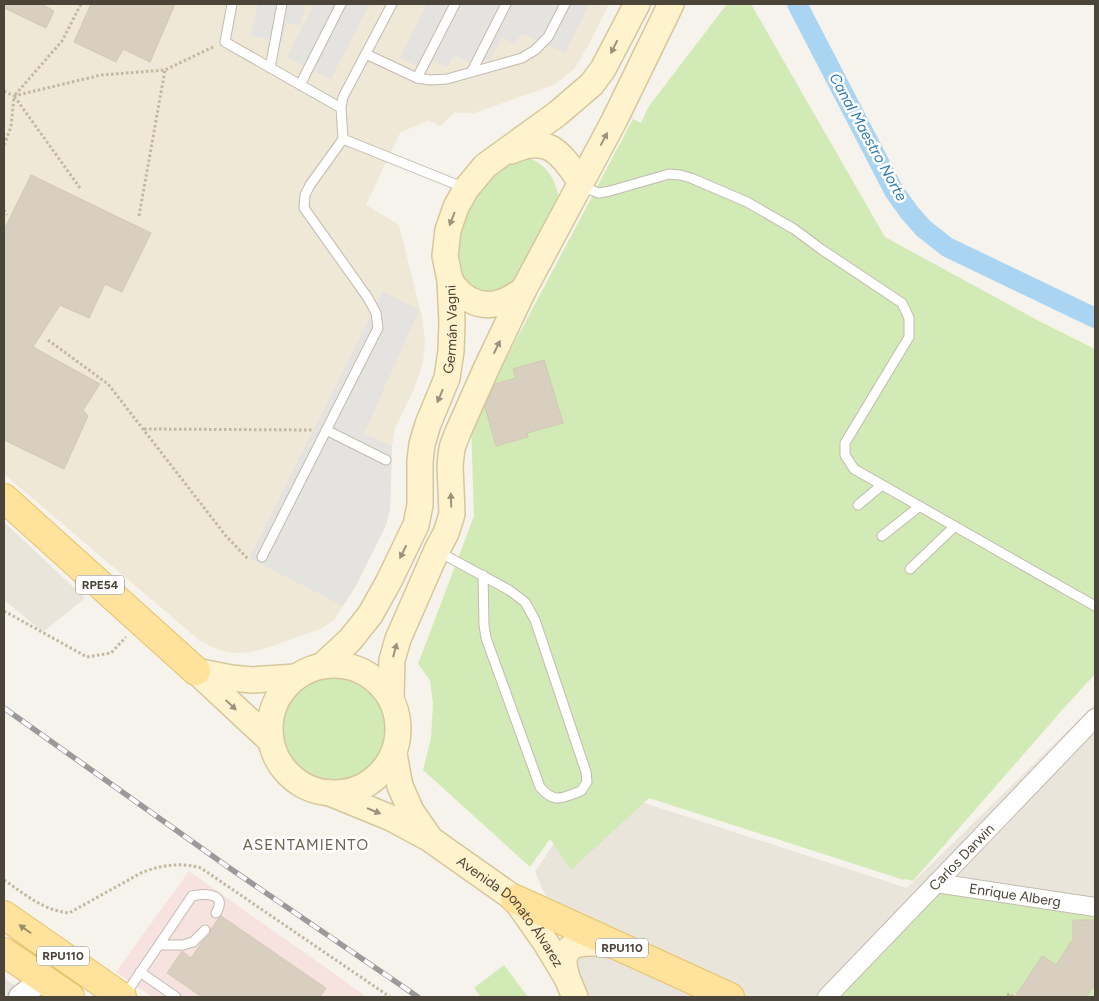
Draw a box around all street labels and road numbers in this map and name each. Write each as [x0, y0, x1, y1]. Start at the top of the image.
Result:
street label: Germán Vagni [439, 285, 461, 375]
road number: RPE54 [76, 576, 124, 594]
street label: Carlos Darwin [925, 820, 998, 894]
street label: Avenida Donato Álvarez [454, 852, 567, 970]
street label: Enrique Alberg [968, 880, 1062, 910]
road number: RPU110 [596, 938, 648, 958]
road number: RPU110 [37, 946, 89, 966]

